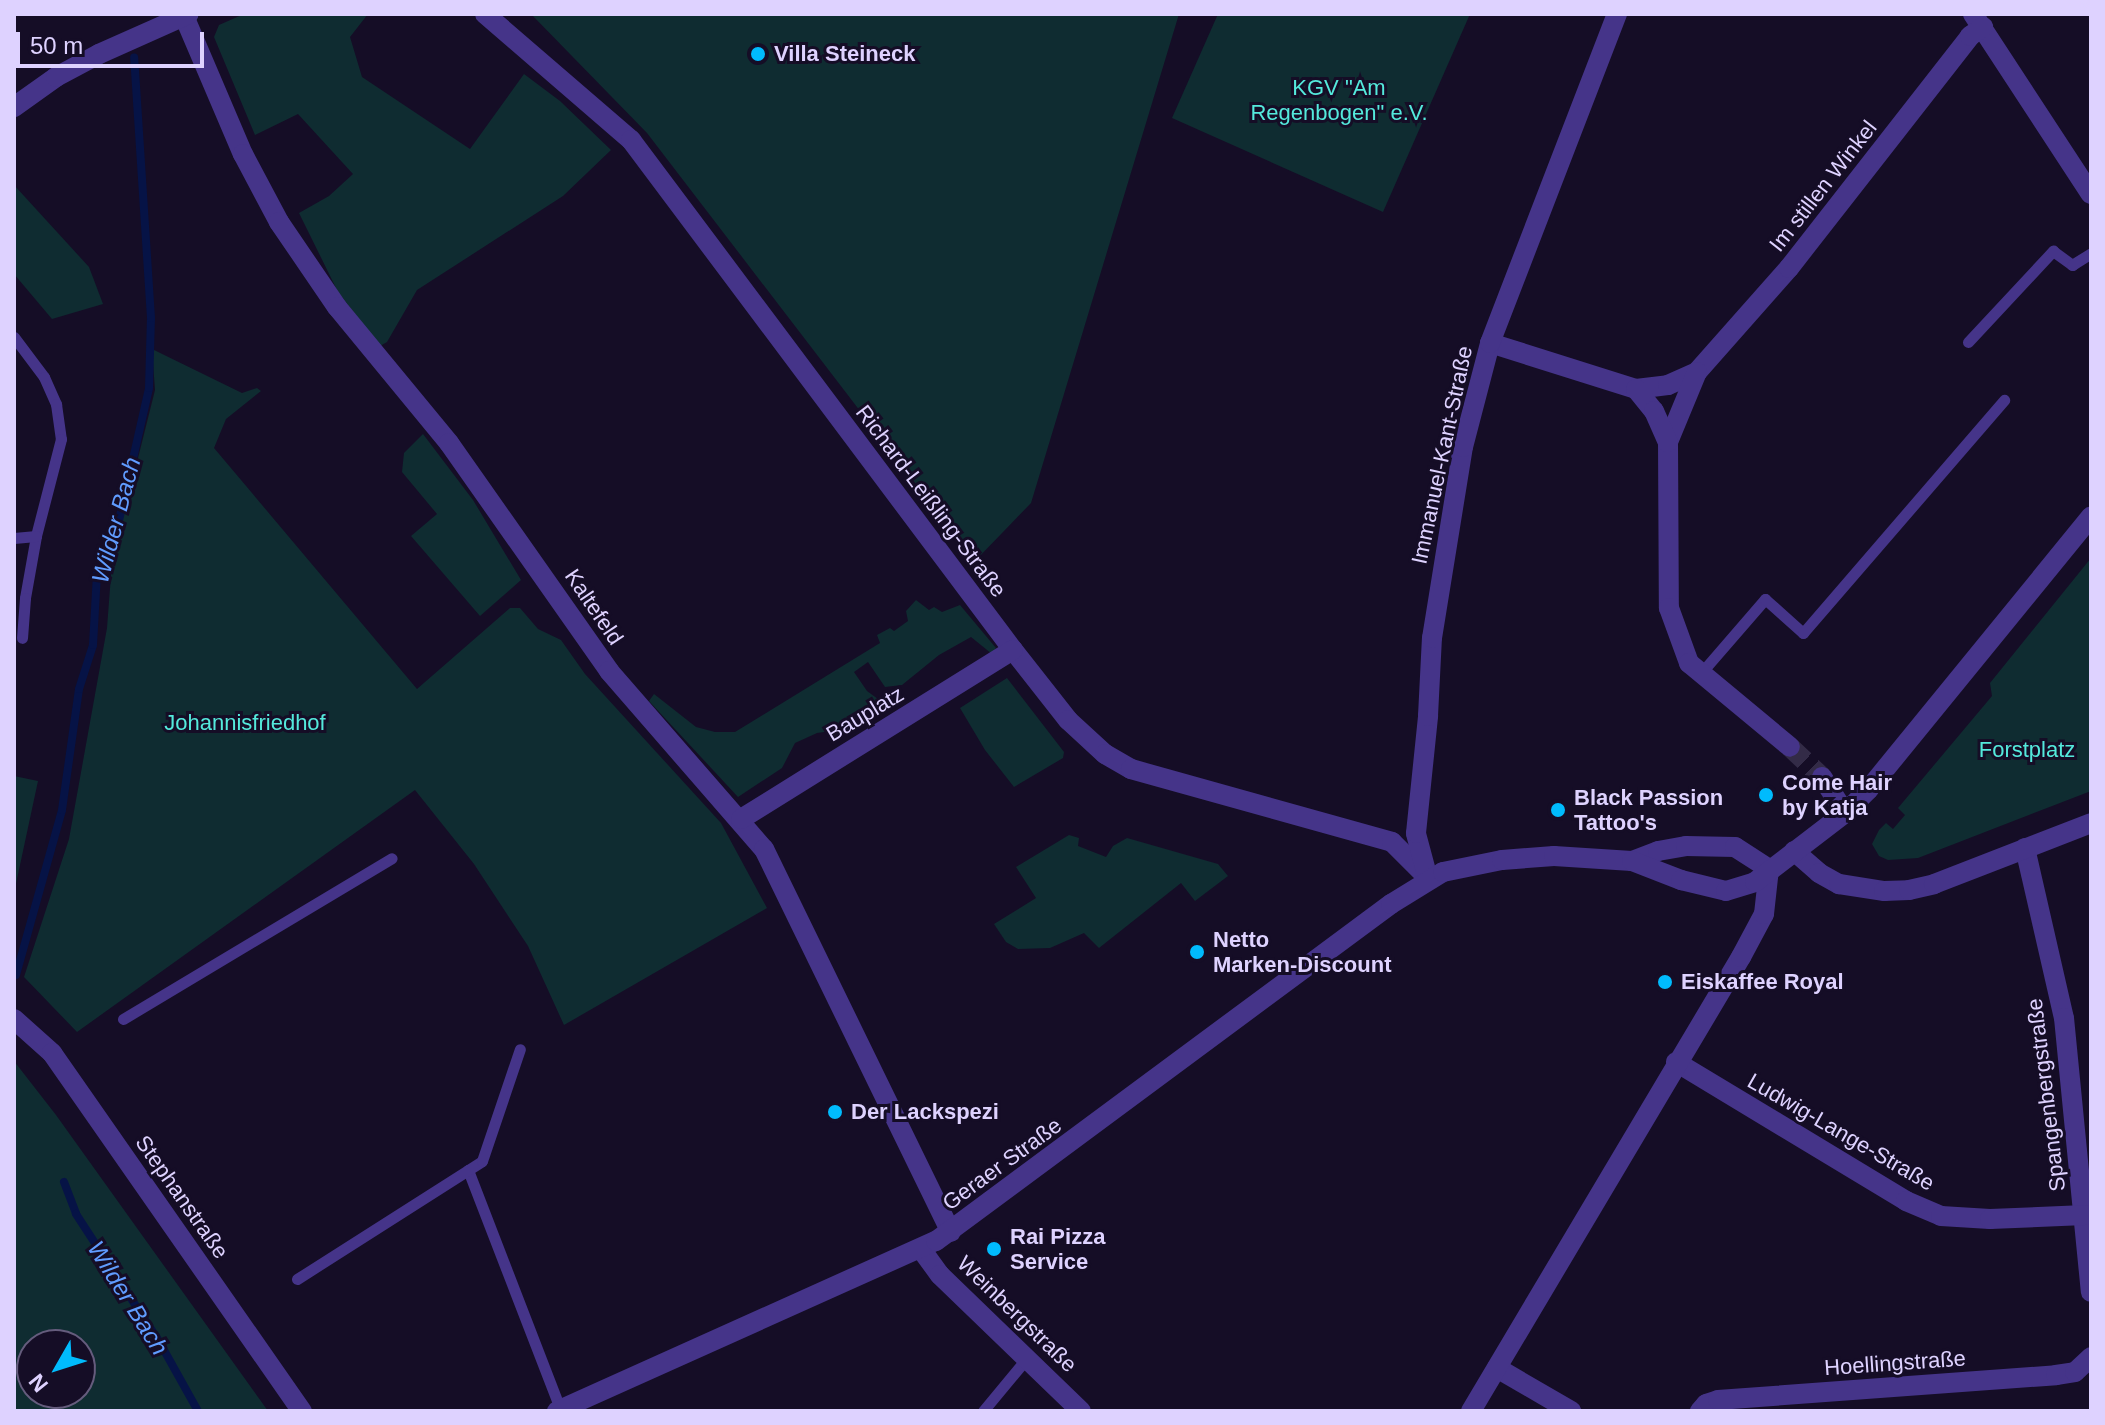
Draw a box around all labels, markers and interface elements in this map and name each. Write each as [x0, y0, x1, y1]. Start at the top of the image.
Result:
scale bar [20, 16, 208, 66]
text: 50 m [30, 32, 83, 59]
place label: Villa Steineck [774, 41, 915, 67]
marker: Villa Steineck [749, 45, 767, 63]
park label: KGV "Am Regenbogen" e.V. [1250, 74, 1428, 126]
street label: Im stillen Winkel [1764, 115, 1882, 257]
street label: Immanuel-Kant-Straße [1406, 343, 1478, 567]
street label: Richard-Leißling-Straße [850, 400, 1012, 602]
water label: Wilder Bach [85, 454, 147, 586]
street label: Kaltefeld [559, 564, 629, 650]
street label: Bauplatz [822, 681, 908, 747]
park label: Johannisfriedhof [164, 710, 326, 736]
park label: Forstplatz [1979, 737, 2075, 763]
place label: Come Hair by Katja [1782, 769, 1892, 820]
place label: Black Passion Tattoo's [1574, 784, 1723, 836]
marker: Come Hair by Katja [1757, 786, 1775, 804]
marker: Black Passion Tattoo's [1549, 801, 1567, 819]
place label: Netto Marken-Discount [1213, 926, 1391, 978]
marker: Netto Marken-Discount [1188, 943, 1206, 961]
place label: Eiskaffee Royal [1681, 969, 1844, 995]
marker: Eiskaffee Royal [1656, 973, 1674, 991]
street label: Spangenbergstraße [2021, 997, 2071, 1193]
street label: Ludwig-Lange-Straße [1743, 1068, 1939, 1196]
place label: Der Lackspezi [851, 1099, 999, 1125]
marker: Der Lackspezi [826, 1103, 844, 1121]
street label: Geraer Straße [937, 1112, 1067, 1216]
street label: Stephanstraße [130, 1130, 234, 1264]
place label: Rai Pizza Service [1010, 1223, 1105, 1274]
water label: Wilder Bach [82, 1236, 174, 1360]
marker: Rai Pizza Service [985, 1240, 1003, 1258]
street label: Weinbergstraße [952, 1250, 1082, 1378]
north arrow [16, 1329, 96, 1409]
street label: Hoellingstraße [1823, 1345, 1967, 1381]
text: N [24, 1369, 53, 1397]

